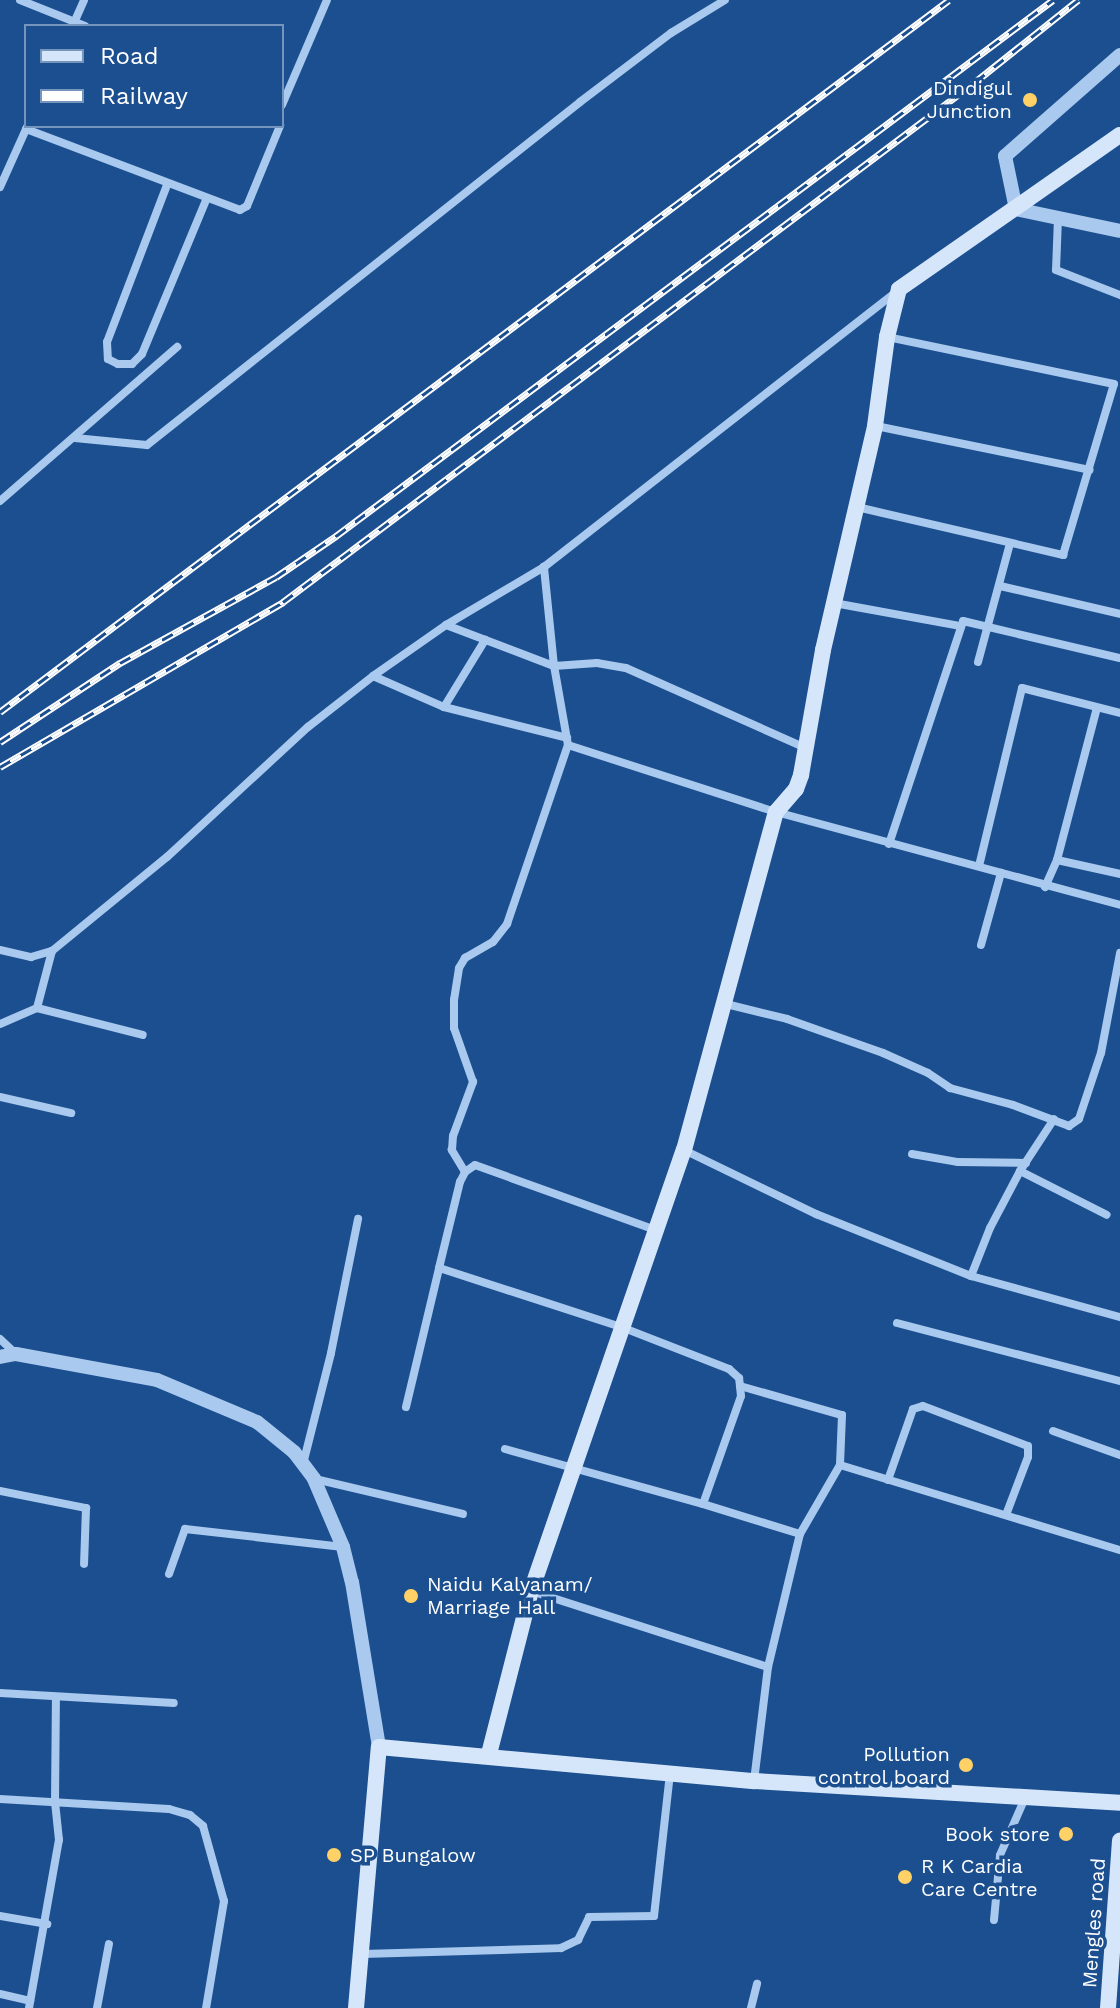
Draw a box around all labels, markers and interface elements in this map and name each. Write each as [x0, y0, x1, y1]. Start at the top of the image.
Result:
legend [24, 24, 284, 128]
text: Road [100, 42, 159, 70]
place label: Dindigul Junction [927, 76, 1012, 123]
text: Railway [100, 82, 188, 110]
marker: Dindigul Junction [1019, 89, 1041, 111]
place label: Naidu Kalyanam/ Marriage Hall [427, 1572, 593, 1619]
marker: Naidu Kalyanam/ Marriage Hall [402, 1587, 420, 1605]
place label: Pollution control board [817, 1742, 950, 1789]
marker: Pollution control board [957, 1756, 975, 1774]
place label: Book store [944, 1822, 1050, 1846]
marker: Book store [1057, 1825, 1075, 1843]
place label: SP Bungalow [350, 1843, 476, 1867]
marker: SP Bungalow [325, 1846, 343, 1864]
place label: R K Cardia Care Centre [921, 1854, 1037, 1901]
street label: Mengles road [1077, 1857, 1111, 1989]
marker: R K Cardia Care Centre [896, 1868, 914, 1886]

